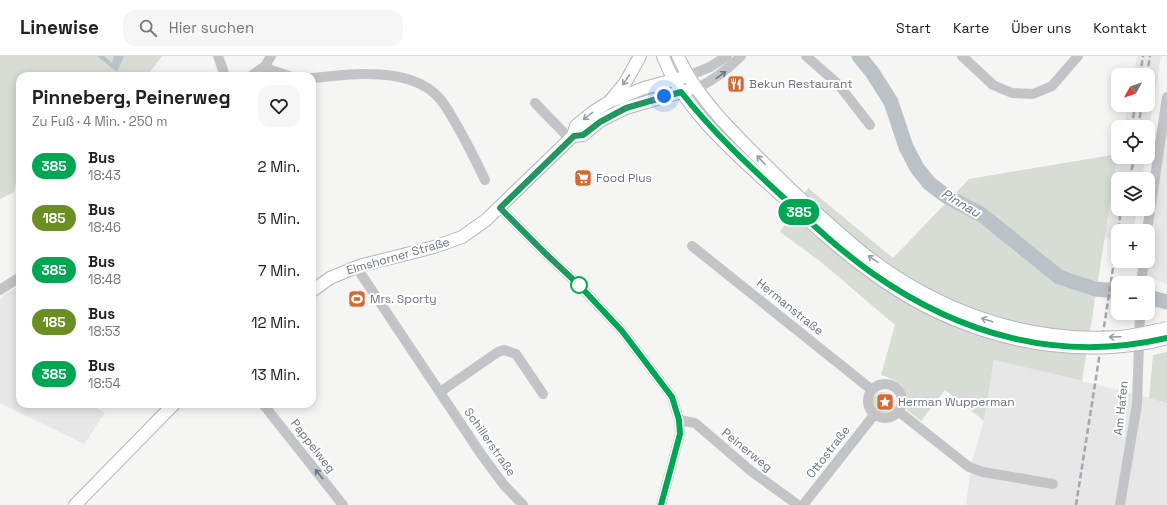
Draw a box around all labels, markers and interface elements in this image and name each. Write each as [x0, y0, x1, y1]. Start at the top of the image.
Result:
search box [123, 10, 403, 46]
text: Linewise [20, 15, 99, 40]
icon: search [137, 17, 159, 39]
text: Hier suchen [169, 18, 254, 37]
text: Start [896, 19, 931, 37]
text: Karte [953, 19, 989, 37]
text: Über uns [1011, 19, 1071, 37]
text: Kontakt [1093, 19, 1147, 37]
north arrow [1111, 68, 1155, 112]
map controls [1111, 68, 1155, 320]
one-way arrow [715, 70, 726, 79]
restaurant icon: Bekun Restaurant [726, 74, 746, 94]
one-way arrow [622, 75, 630, 86]
place label: Bekun Restaurant [749, 76, 853, 92]
text: Pinneberg, Peinerweg [32, 85, 231, 110]
button: heart [258, 85, 300, 127]
your location [654, 86, 674, 106]
one-way arrow [582, 112, 593, 121]
text: Zu Fuß · 4 Min. · 250 m [32, 113, 167, 130]
button: locate [1111, 120, 1155, 164]
text: Bus [88, 148, 115, 167]
one-way arrow [757, 155, 766, 165]
text: 385 [41, 157, 67, 175]
text: 2 Min. [257, 157, 300, 176]
text: 18:43 [88, 167, 121, 184]
supermarket icon: Food Plus [573, 168, 593, 188]
place label: Food Plus [596, 170, 652, 186]
button: layers [1111, 172, 1155, 216]
water label: Pinnau [939, 185, 984, 222]
line badge: 385 [776, 199, 822, 225]
text: Bus [88, 200, 115, 219]
text: 385 [786, 203, 812, 221]
text: 185 [42, 209, 66, 227]
text: 5 Min. [258, 209, 300, 228]
text: 18:46 [88, 219, 121, 236]
button: + [1111, 224, 1155, 268]
street label: Elmshorner Straße [345, 234, 451, 278]
text: Bus [88, 252, 115, 271]
one-way arrow [867, 255, 878, 263]
text: 385 [41, 261, 67, 279]
text: 7 Min. [258, 261, 300, 280]
text: 18:48 [88, 271, 121, 288]
street label: Hermanstraße [753, 275, 827, 339]
unlabelled marker [570, 276, 588, 294]
button: − [1111, 276, 1155, 320]
sports icon: Mrs. Sporty [347, 289, 367, 309]
place label: Mrs. Sporty [370, 291, 437, 307]
text: Bus [88, 304, 115, 323]
text: 185 [42, 313, 66, 331]
text: 12 Min. [251, 313, 300, 332]
one-way arrow [981, 316, 993, 324]
text: 18:53 [88, 323, 120, 340]
one-way arrow [1109, 333, 1122, 340]
text: Bus [88, 356, 115, 375]
text: 385 [41, 365, 67, 383]
text: 13 Min. [251, 365, 300, 384]
text: 18:54 [88, 375, 121, 392]
street label: Am Hafen [1110, 380, 1132, 436]
place icon: Herman Wupperman [875, 392, 895, 412]
place label: Herman Wupperman [898, 394, 1015, 410]
street label: Schillerstraße [461, 405, 519, 479]
street label: Pappelweg [287, 416, 339, 476]
street label: Ottostraße [802, 422, 854, 482]
street label: Peinerweg [719, 425, 775, 475]
one-way arrow [314, 469, 323, 480]

